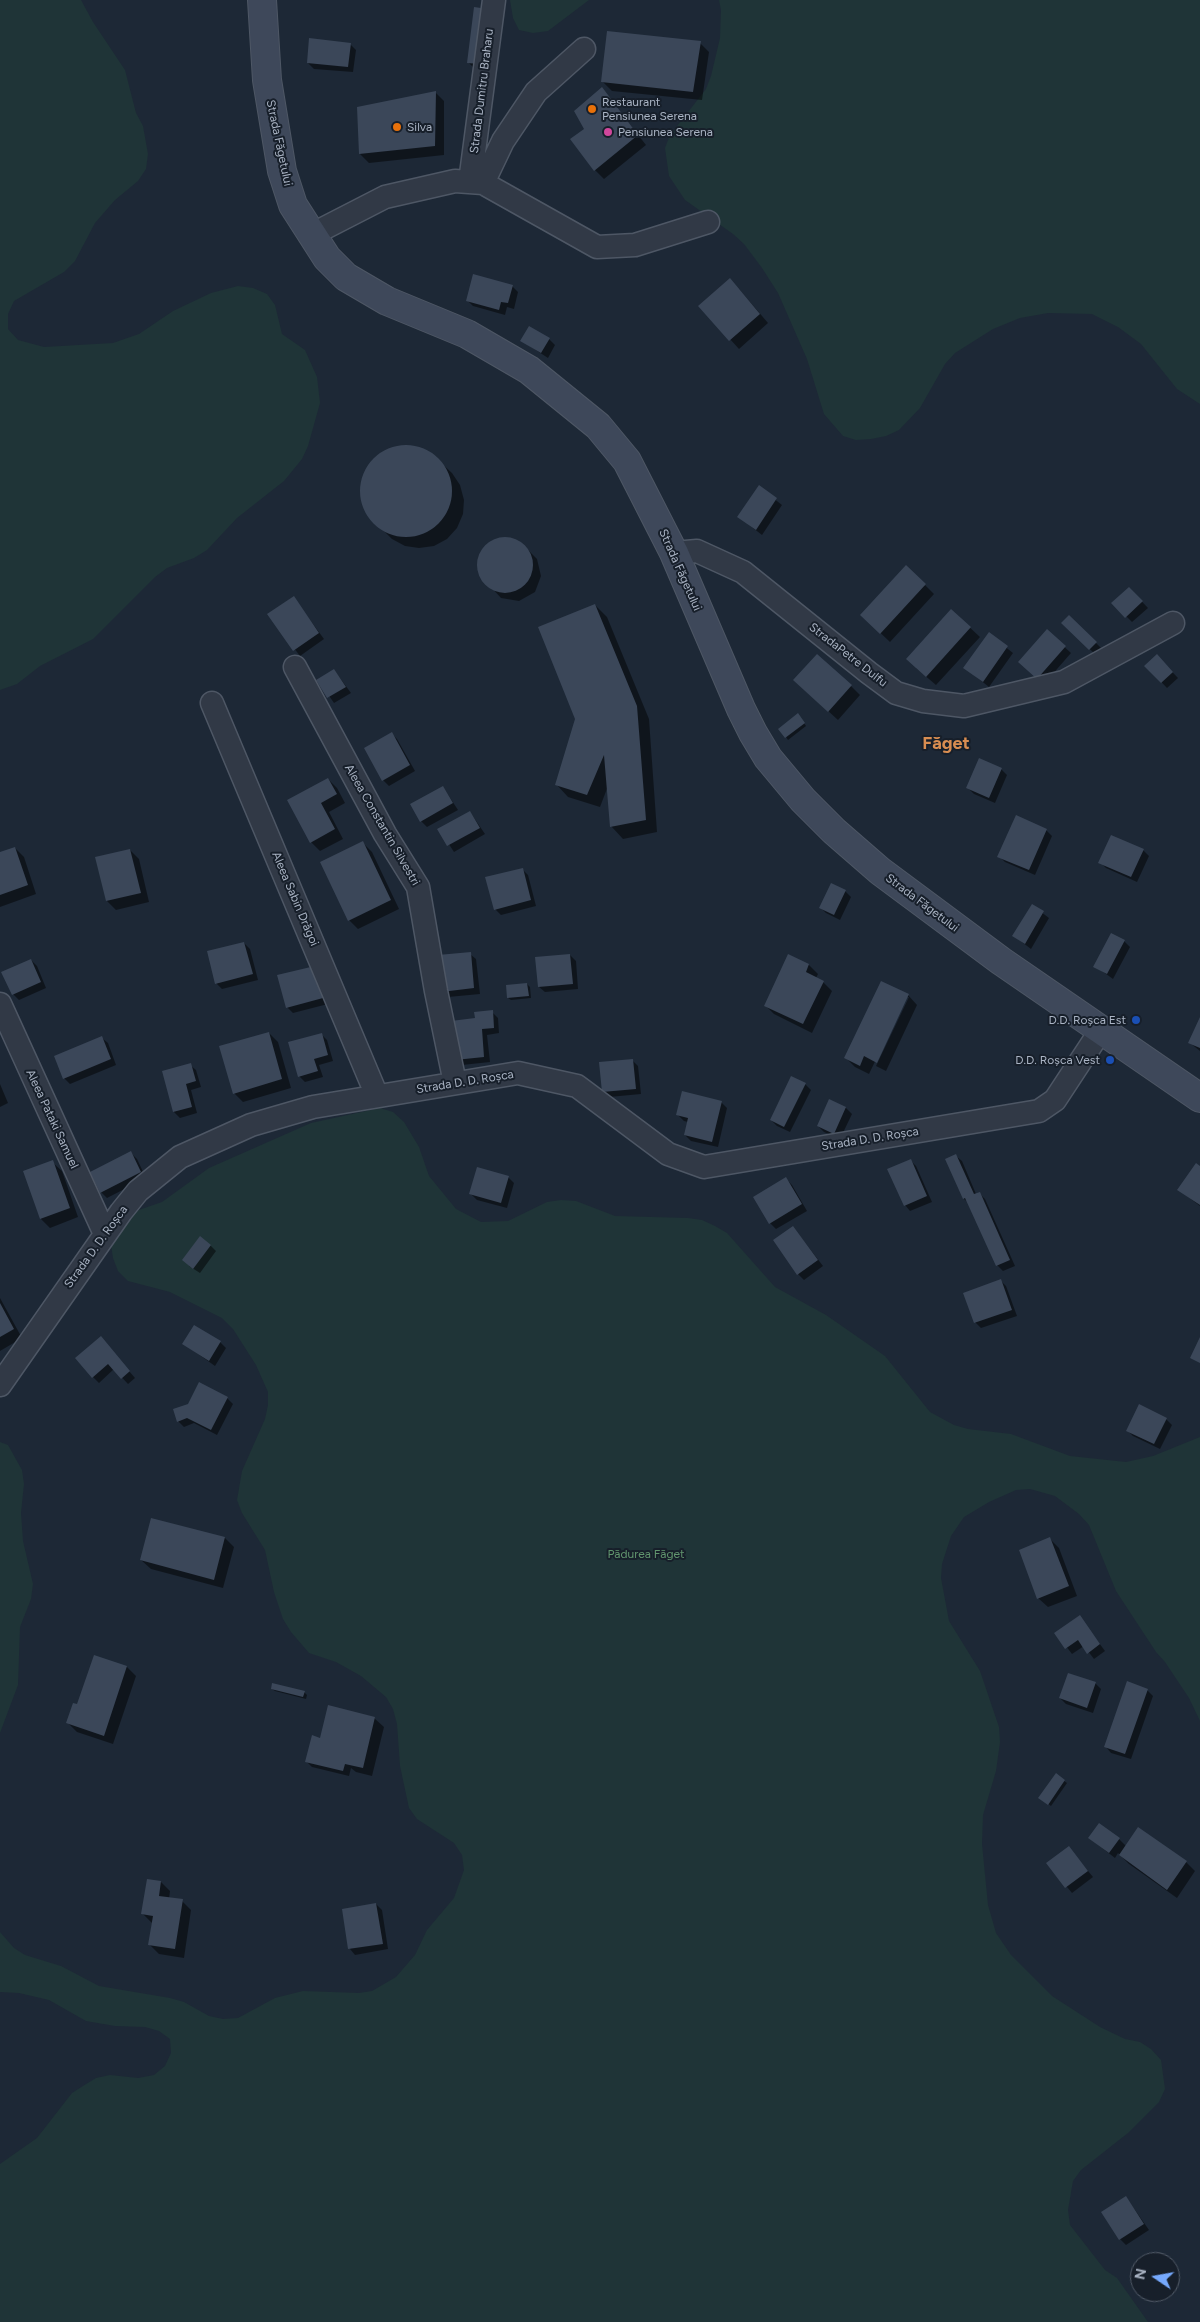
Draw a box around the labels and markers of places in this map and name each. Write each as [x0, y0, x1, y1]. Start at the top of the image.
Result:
place label: Restaurant Pensiunea Serena [602, 95, 697, 123]
marker: Restaurant Pensiunea Serena [586, 103, 598, 115]
place label: Silva [407, 120, 432, 134]
marker: Silva [391, 121, 403, 133]
place label: Pensiunea Serena [618, 125, 713, 139]
marker: Pensiunea Serena [602, 126, 614, 138]
place label: D.D. Roșca Est [1049, 1013, 1126, 1027]
marker: D.D. Roșca Est [1130, 1014, 1142, 1026]
place label: D.D. Roșca Vest [1015, 1053, 1100, 1067]
marker: D.D. Roșca Vest [1104, 1054, 1116, 1066]

